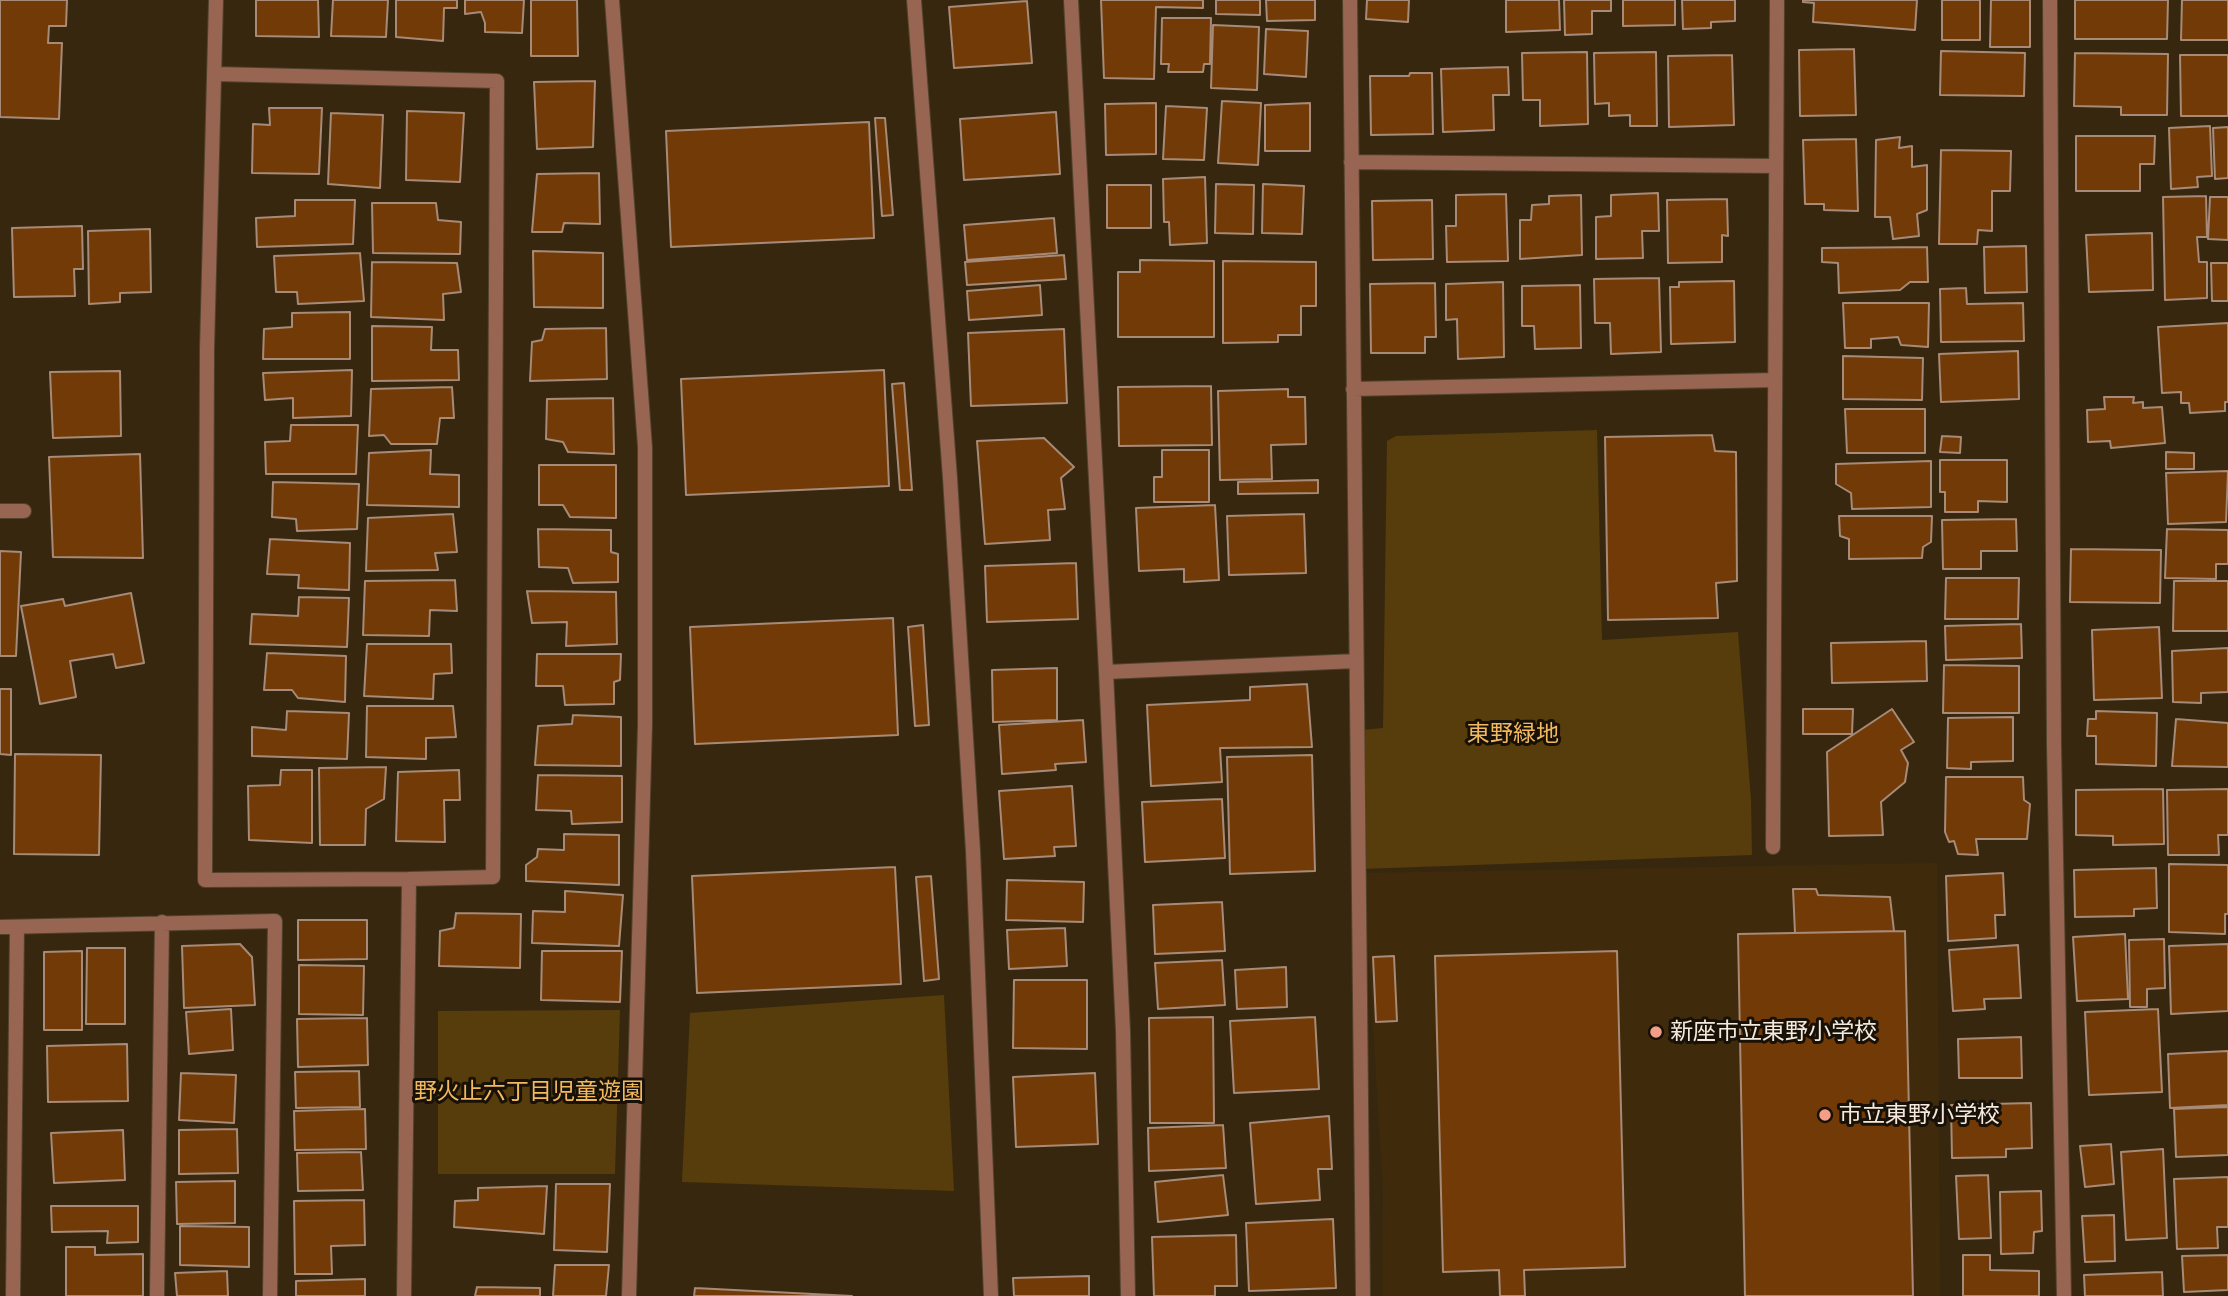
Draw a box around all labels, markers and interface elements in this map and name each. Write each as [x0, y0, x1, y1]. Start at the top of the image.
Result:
park label: 東野緑地 [1467, 720, 1559, 748]
place label: 新座市立東野小学校 [1670, 1018, 1877, 1046]
marker: 新座市立東野小学校 [1648, 1024, 1664, 1040]
park label: 野火止六丁目児童遊園 [414, 1078, 644, 1106]
place label: 市立東野小学校 [1839, 1101, 2000, 1129]
marker: 市立東野小学校 [1817, 1107, 1833, 1123]

